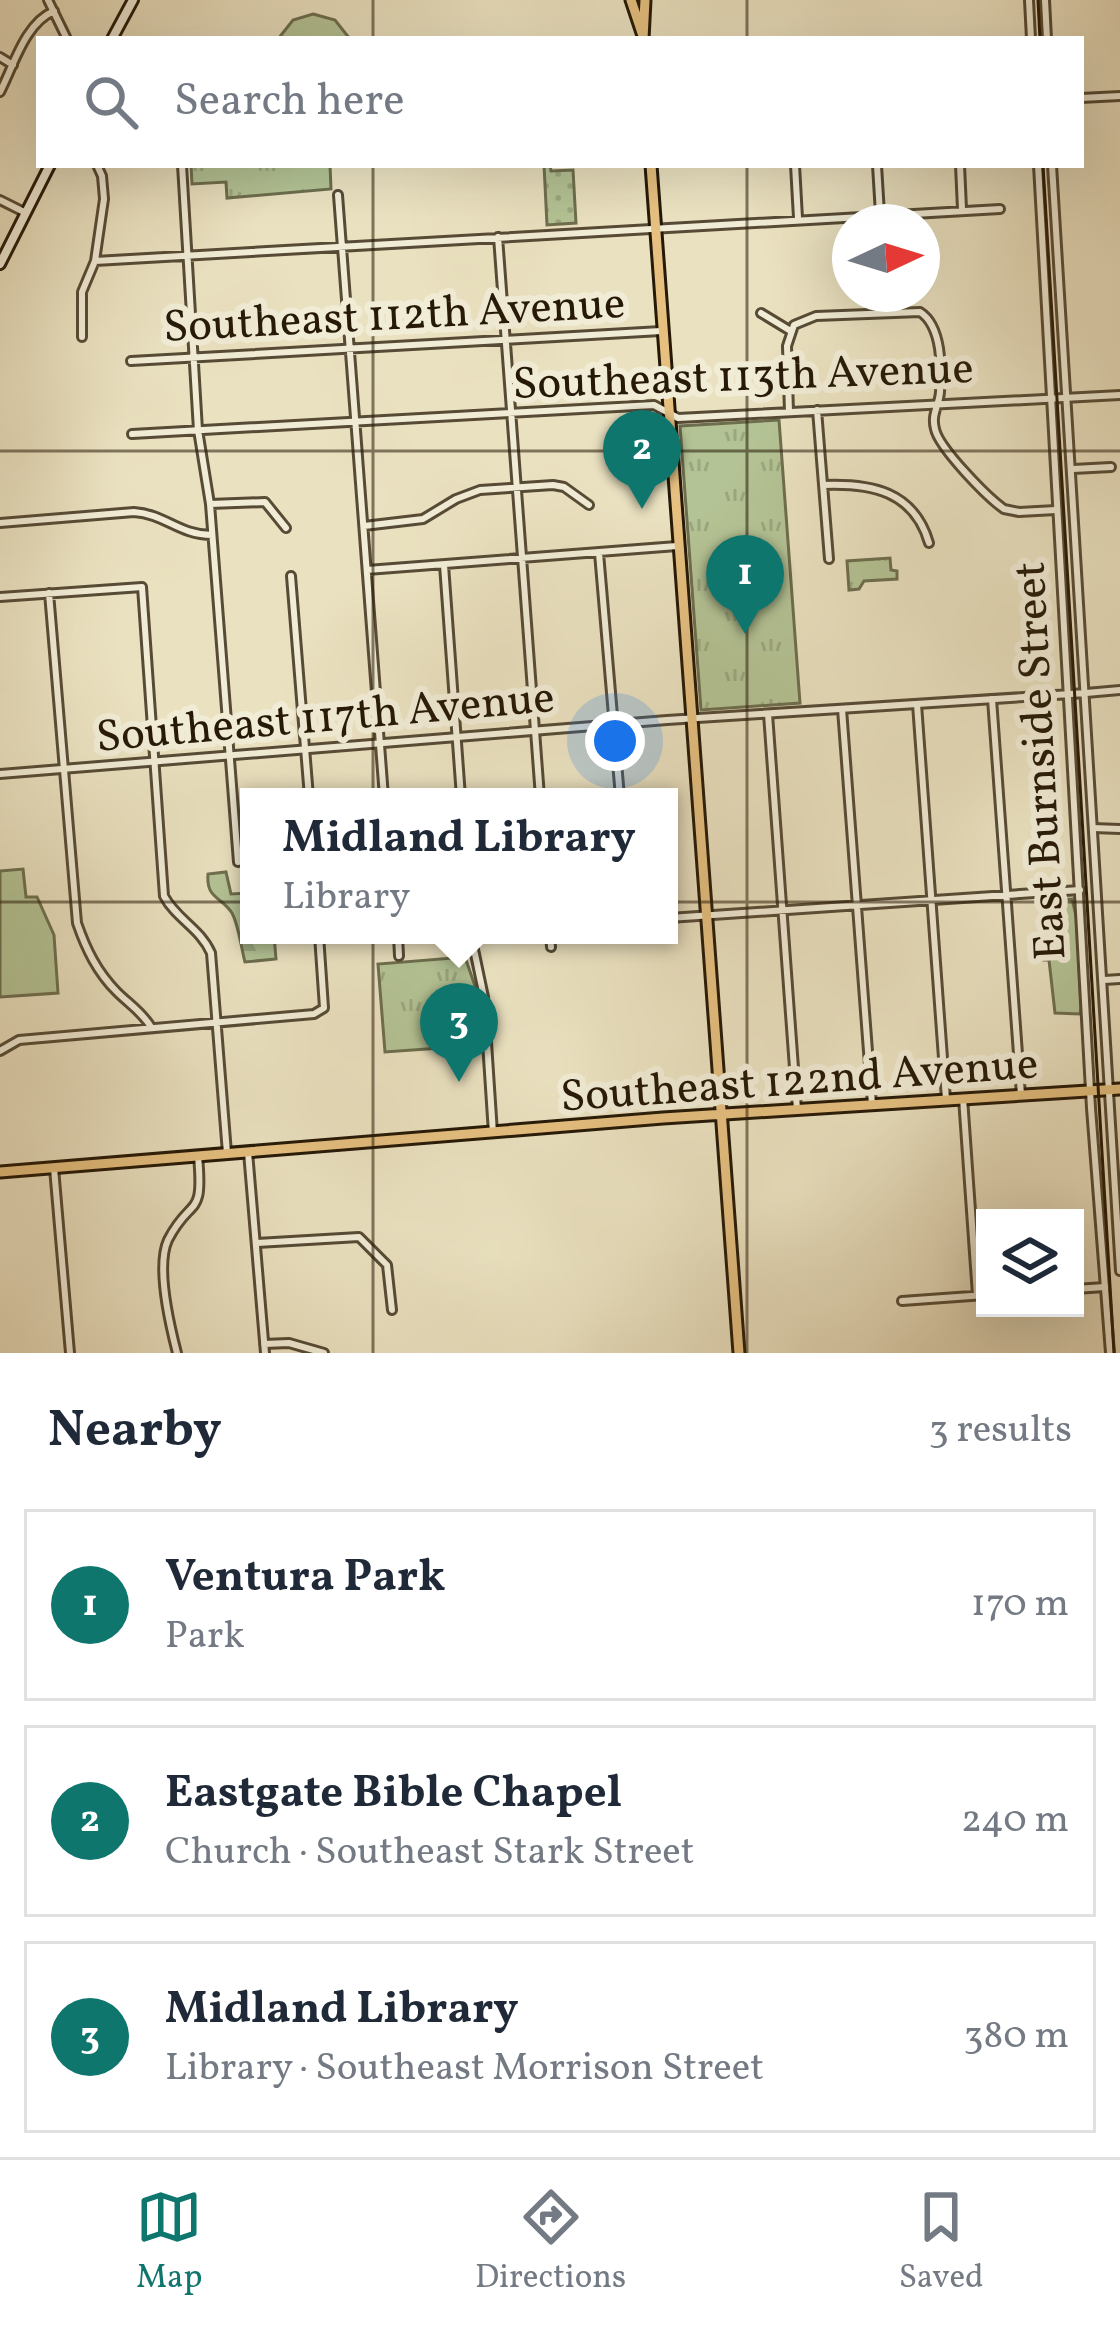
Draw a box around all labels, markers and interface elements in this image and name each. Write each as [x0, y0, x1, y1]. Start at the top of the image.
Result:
search box [36, 36, 1084, 168]
icon: search [78, 69, 144, 135]
text: Search here [174, 71, 405, 134]
north arrow [832, 204, 940, 312]
street label: Southeast 112th Avenue [162, 274, 627, 361]
street label: Southeast 113th Avenue [512, 339, 975, 418]
pin: 2 [603, 410, 681, 509]
pin: 1 [706, 535, 784, 634]
street label: East Burnside Street [1001, 560, 1084, 962]
street label: Southeast 117th Avenue [93, 668, 557, 771]
your location [585, 711, 645, 771]
popup [240, 788, 678, 944]
text: Midland Library [282, 808, 636, 871]
text: Library [282, 871, 410, 925]
pin: 3 [420, 983, 498, 1082]
street label: Southeast 122nd Avenue [558, 1034, 1040, 1131]
map controls [976, 1209, 1084, 1317]
button: layers [976, 1209, 1084, 1317]
text: Nearby [48, 1396, 222, 1467]
text: 3 results [929, 1404, 1072, 1458]
text: Ventura Park [165, 1547, 445, 1610]
text: 1 [82, 1578, 98, 1632]
text: 170 m [971, 1578, 1069, 1632]
text: Park [165, 1610, 245, 1664]
text: Eastgate Bible Chapel [165, 1763, 622, 1826]
text: 2 [80, 1794, 100, 1848]
text: 240 m [961, 1794, 1069, 1848]
text: Church · Southeast Stark Street [165, 1826, 695, 1880]
text: Midland Library [165, 1979, 519, 2042]
text: 3 [80, 2010, 100, 2064]
text: 380 m [963, 2010, 1069, 2064]
text: Library · Southeast Morrison Street [165, 2042, 764, 2096]
tab: Map [136, 2184, 202, 2302]
tab: Directions [475, 2184, 626, 2302]
tab: Saved [899, 2184, 984, 2302]

